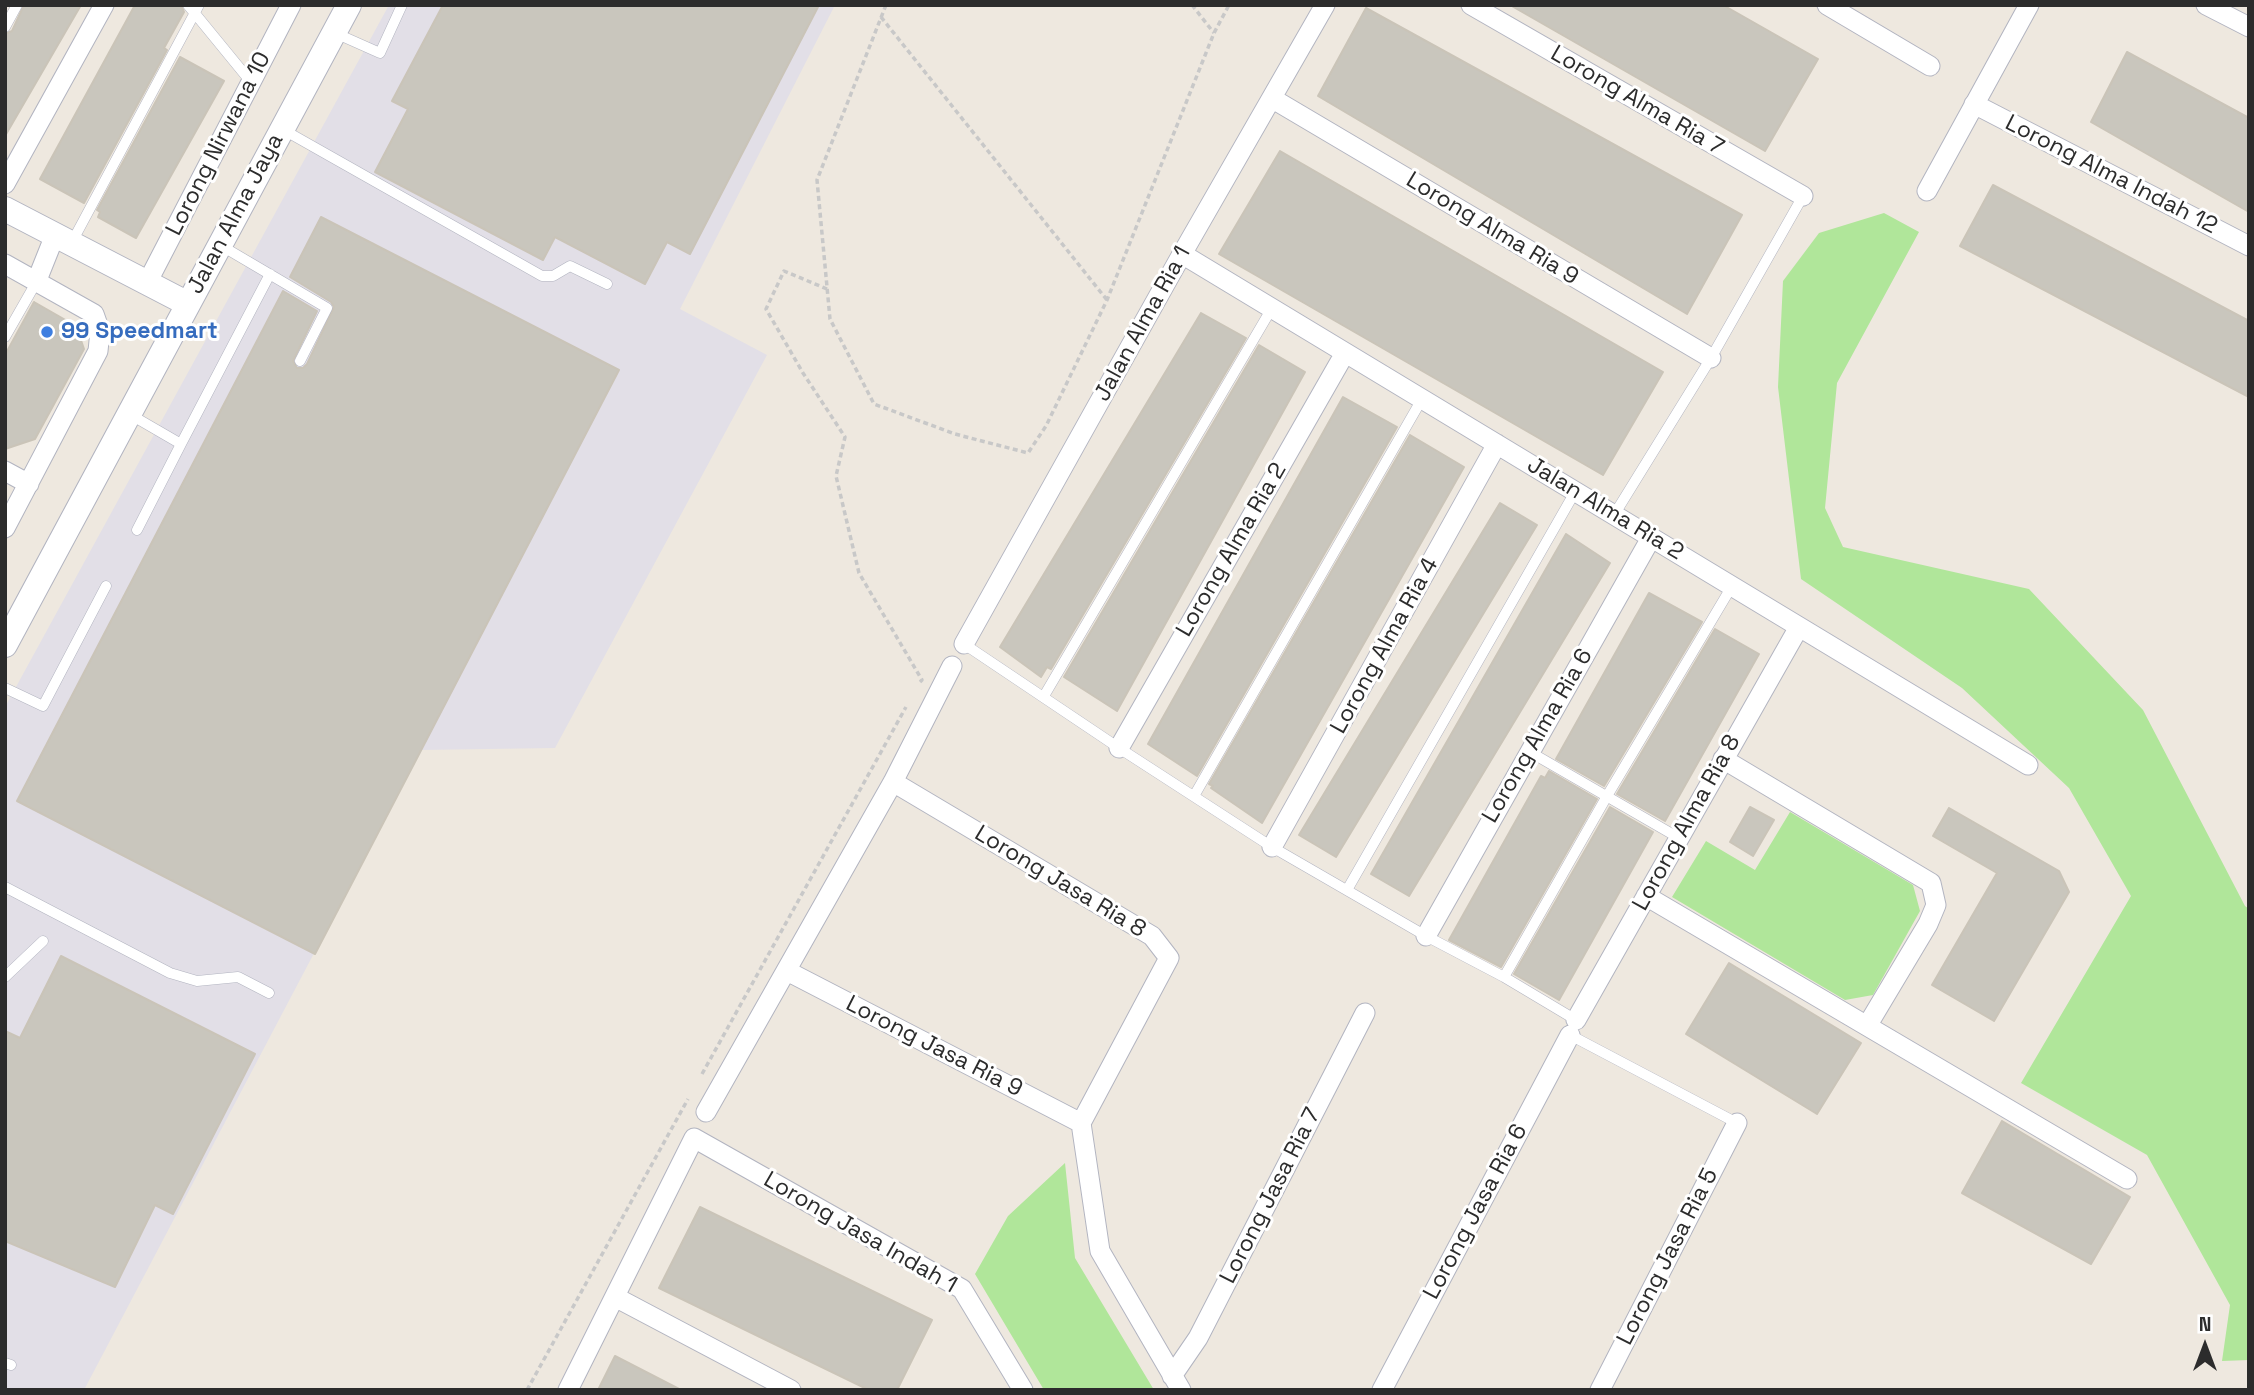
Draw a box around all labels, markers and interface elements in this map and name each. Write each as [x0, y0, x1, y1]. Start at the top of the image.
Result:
street label: Lorong Alma Ria 7 [1546, 40, 1728, 162]
street label: Lorong Nirwana 10 [161, 47, 277, 241]
street label: Lorong Alma Indah 12 [2000, 110, 2222, 240]
street label: Jalan Alma Jaya [182, 129, 290, 299]
street label: Lorong Alma Ria 9 [1401, 167, 1583, 291]
street label: Jalan Alma Ria 1 [1089, 242, 1197, 406]
place label: 99 Speedmart [61, 318, 218, 346]
marker: 99 Speedmart [39, 324, 55, 340]
street label: Jalan Alma Ria 2 [1522, 451, 1688, 567]
street label: Lorong Alma Ria 2 [1171, 458, 1293, 642]
street label: Lorong Alma Ria 4 [1325, 553, 1445, 739]
street label: Lorong Alma Ria 6 [1477, 644, 1599, 828]
street label: Lorong Alma Ria 8 [1627, 730, 1747, 916]
street label: Lorong Jasa Ria 8 [969, 820, 1151, 944]
street label: Lorong Jasa Ria 9 [841, 991, 1027, 1103]
street label: Lorong Jasa Ria 7 [1215, 1104, 1327, 1288]
street label: Lorong Jasa Ria 6 [1418, 1120, 1534, 1304]
street label: Lorong Jasa Ria 5 [1612, 1164, 1724, 1350]
street label: Lorong Jasa Indah 1 [758, 1166, 962, 1300]
north arrow [2170, 1311, 2240, 1381]
text: N [2199, 1312, 2211, 1337]

